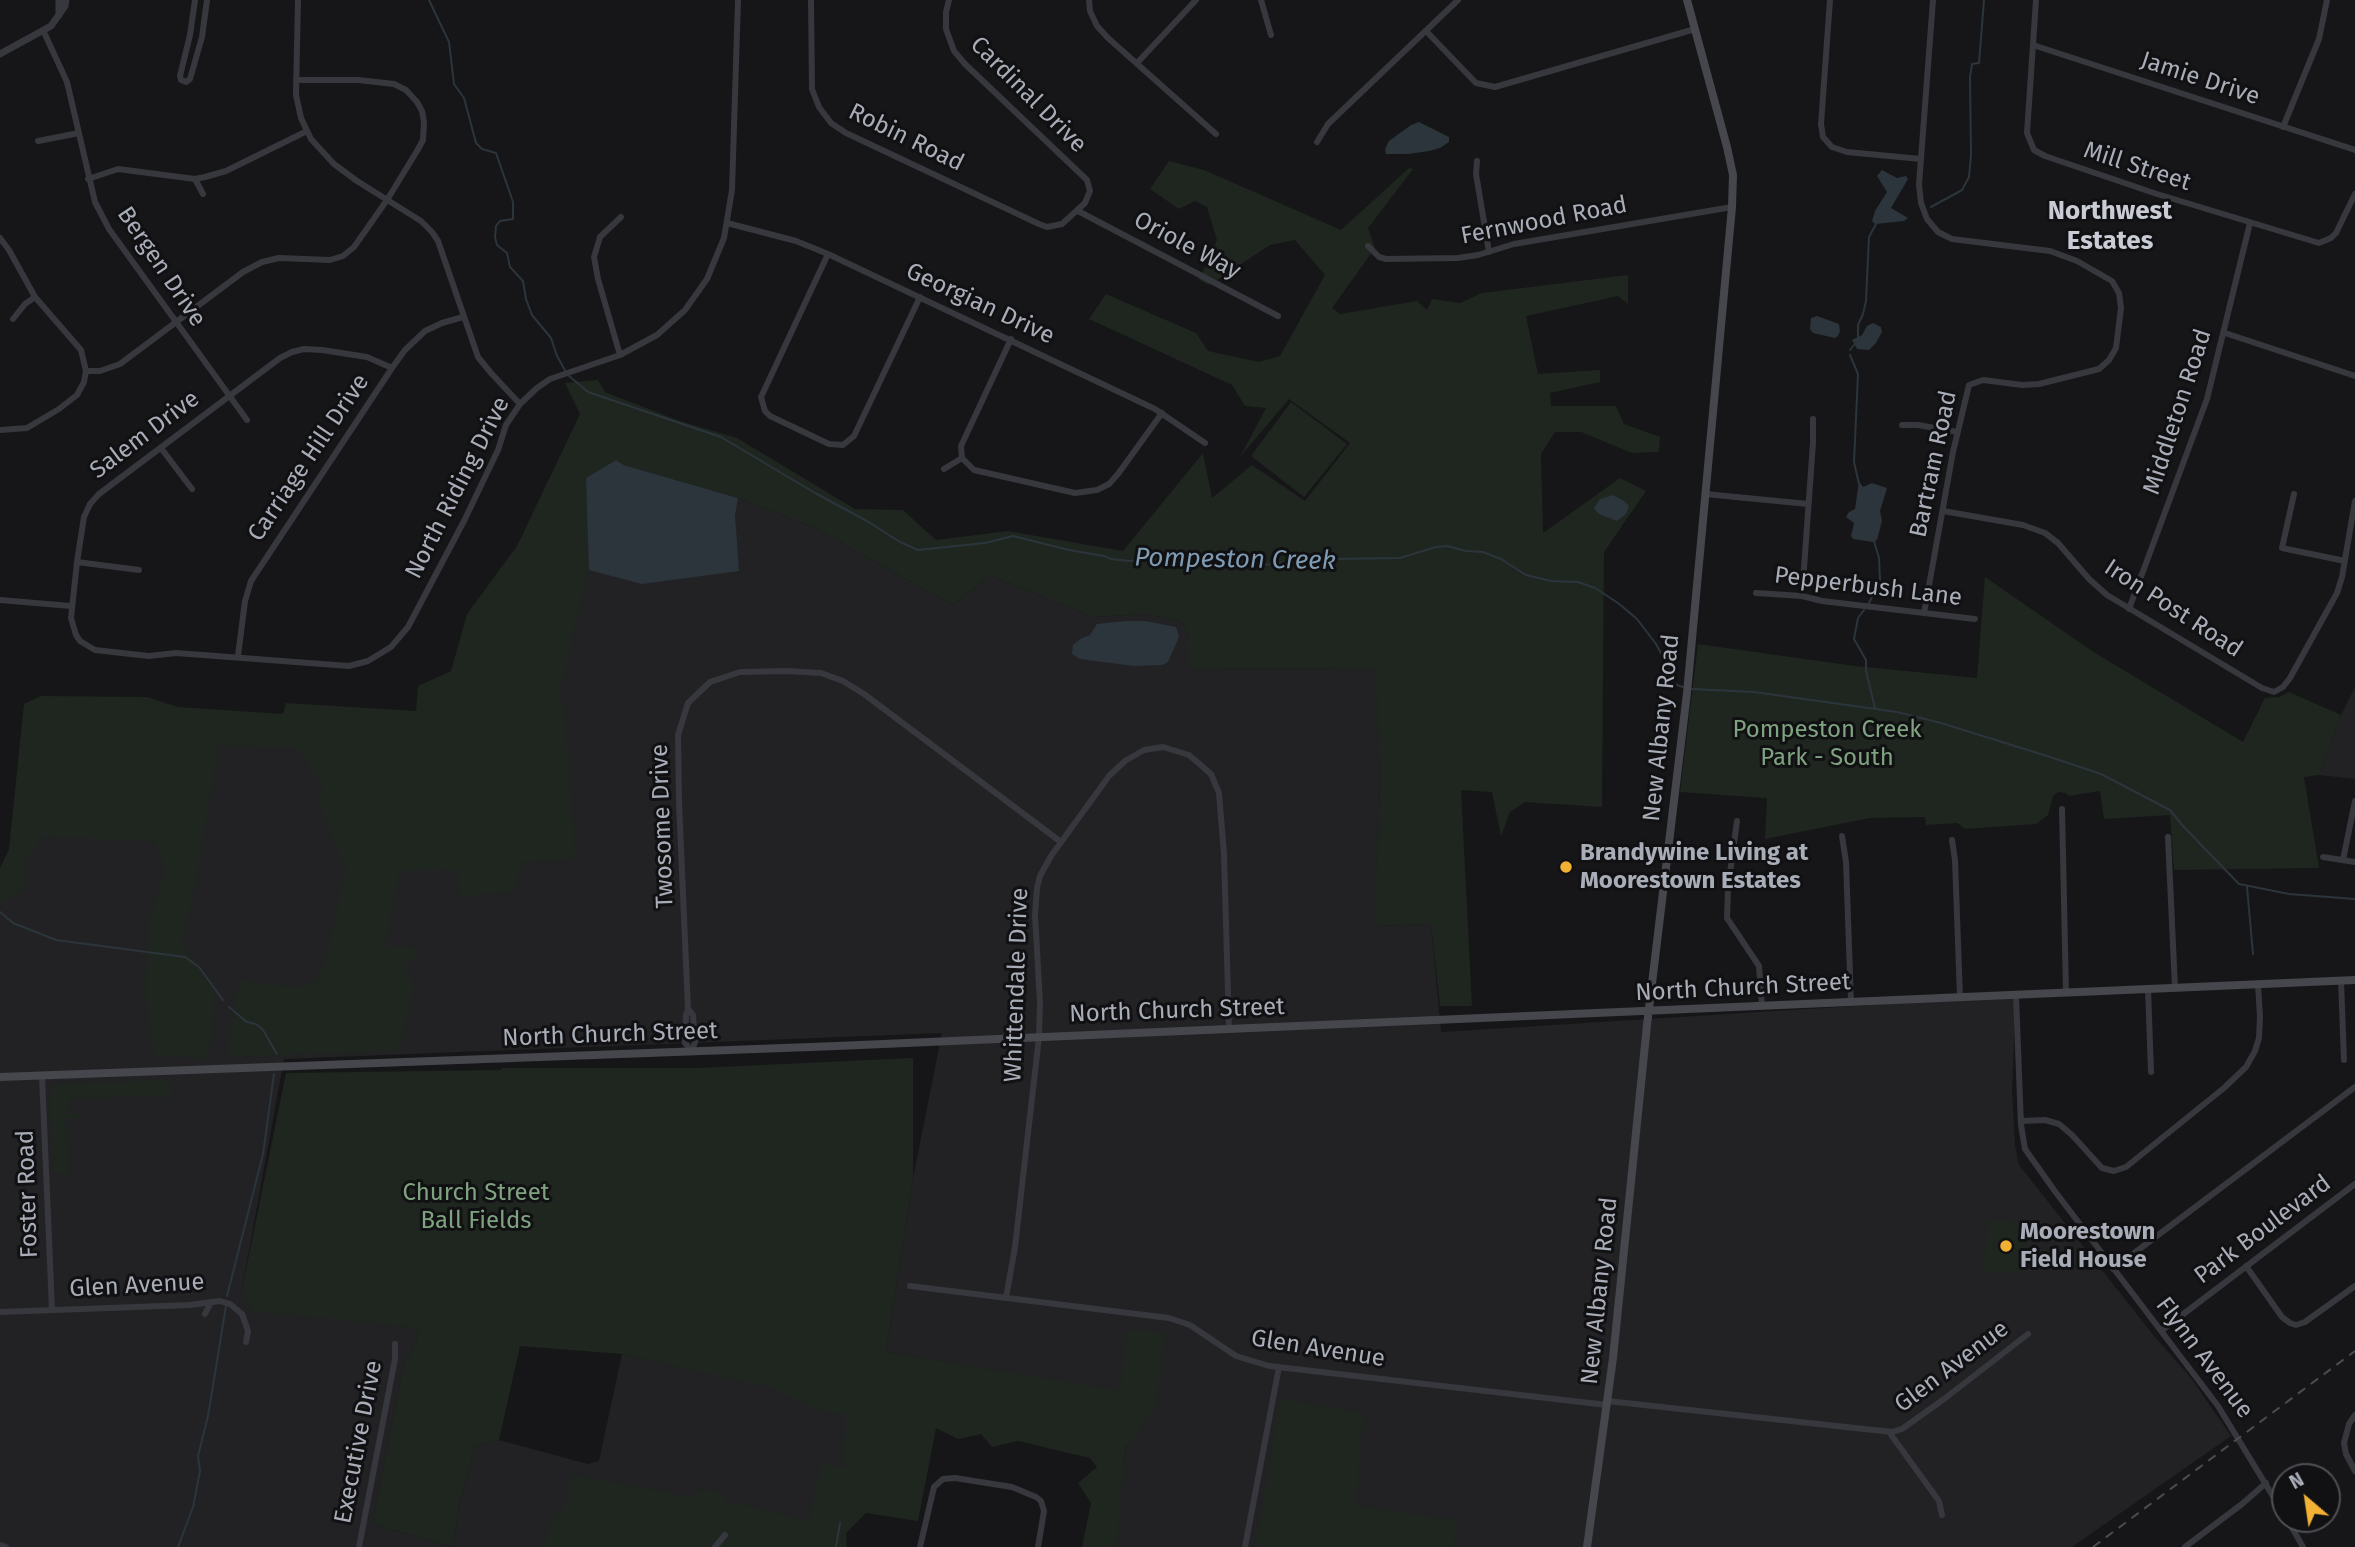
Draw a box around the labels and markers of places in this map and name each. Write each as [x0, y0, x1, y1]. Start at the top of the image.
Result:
place label: Brandywine Living at Moorestown Estates [1580, 839, 1808, 895]
marker: Brandywine Living at Moorestown Estates [1558, 859, 1574, 875]
place label: Moorestown Field House [2020, 1218, 2155, 1274]
marker: Moorestown Field House [1998, 1238, 2014, 1254]

